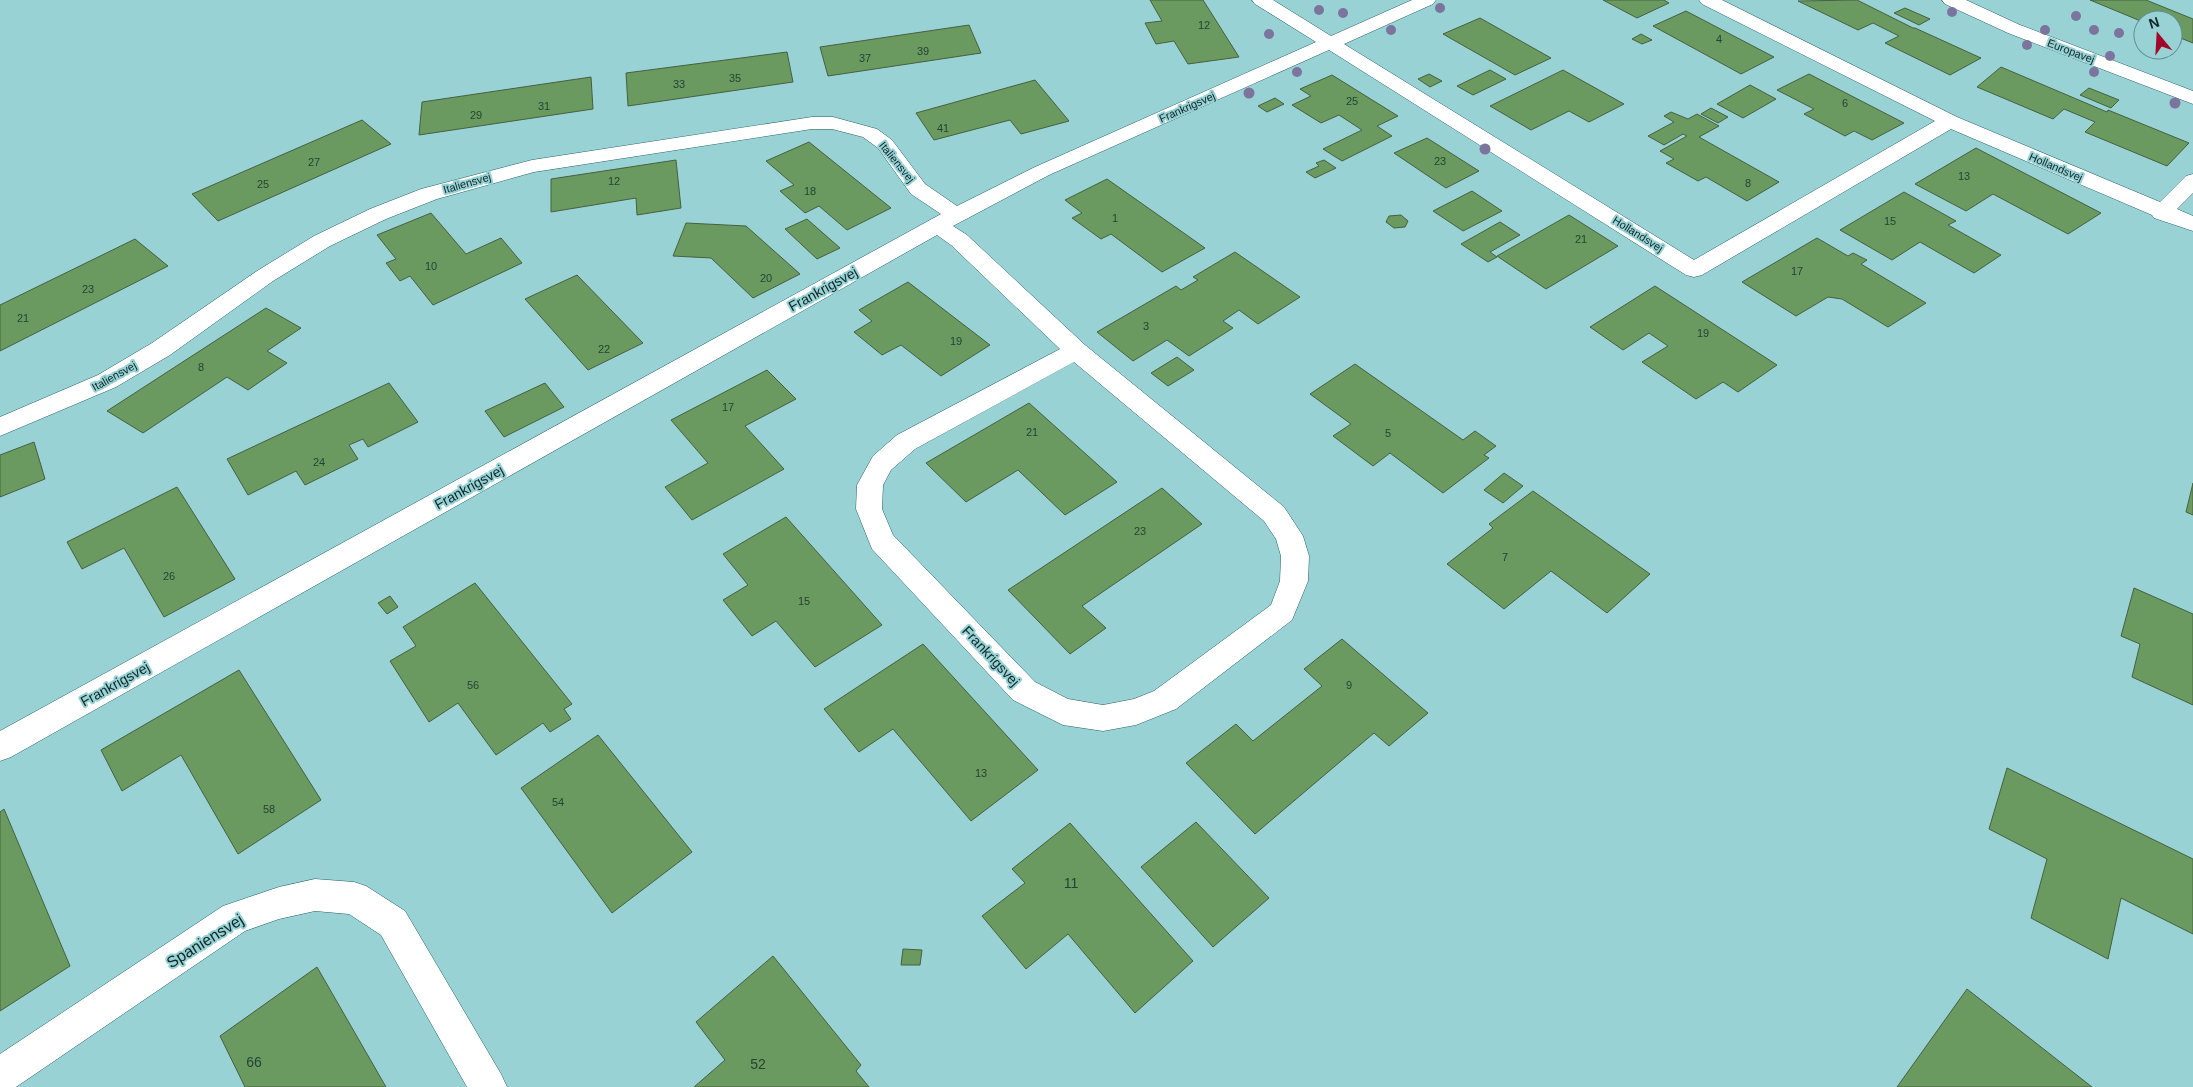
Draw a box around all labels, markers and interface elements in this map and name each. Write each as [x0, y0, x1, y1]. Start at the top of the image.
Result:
north arrow [2133, 10, 2183, 60]
text: N [2147, 13, 2161, 32]
house number: 12 [1198, 19, 1210, 31]
house number: 4 [1716, 33, 1722, 45]
street label: Europavej [2046, 37, 2096, 65]
house number: 39 [917, 45, 929, 57]
house number: 37 [859, 52, 871, 64]
house number: 35 [729, 72, 741, 84]
house number: 33 [673, 78, 685, 90]
street label: Frankrigsvej [1157, 89, 1217, 125]
house number: 25 [1346, 95, 1358, 107]
house number: 6 [1842, 97, 1848, 109]
house number: 31 [538, 100, 550, 112]
house number: 29 [470, 109, 482, 121]
house number: 41 [937, 122, 949, 134]
street label: Italiensvej [877, 139, 917, 185]
street label: Hollandsvej [2027, 150, 2085, 184]
house number: 23 [1434, 155, 1446, 167]
house number: 27 [308, 156, 320, 168]
street label: Italiensvej [442, 170, 492, 196]
house number: 13 [1958, 170, 1970, 182]
house number: 12 [608, 175, 620, 187]
house number: 8 [1745, 177, 1751, 189]
house number: 25 [257, 178, 269, 190]
house number: 18 [804, 185, 816, 197]
house number: 1 [1112, 212, 1118, 224]
street label: Hollandsvej [1611, 214, 1665, 254]
house number: 15 [1884, 215, 1896, 227]
house number: 21 [1575, 233, 1587, 245]
house number: 10 [425, 260, 437, 272]
street label: Frankrigsvej [786, 264, 860, 314]
house number: 17 [1791, 265, 1803, 277]
house number: 20 [760, 272, 772, 284]
house number: 23 [82, 283, 94, 295]
house number: 21 [17, 312, 29, 324]
house number: 3 [1143, 320, 1149, 332]
house number: 19 [1697, 327, 1709, 339]
house number: 19 [950, 335, 962, 347]
house number: 22 [598, 343, 610, 355]
street label: Italiensvej [90, 359, 138, 393]
house number: 8 [198, 361, 204, 373]
house number: 17 [722, 401, 734, 413]
house number: 21 [1026, 426, 1038, 438]
house number: 5 [1385, 427, 1391, 439]
house number: 24 [313, 456, 325, 468]
street label: Frankrigsvej [432, 462, 506, 512]
house number: 23 [1134, 525, 1146, 537]
house number: 7 [1502, 551, 1508, 563]
house number: 26 [163, 570, 175, 582]
house number: 15 [798, 595, 810, 607]
street label: Frankrigsvej [959, 623, 1023, 689]
street label: Frankrigsvej [78, 659, 152, 709]
house number: 56 [467, 679, 479, 691]
house number: 9 [1346, 679, 1352, 691]
house number: 13 [975, 767, 987, 779]
house number: 54 [552, 796, 564, 808]
house number: 58 [263, 803, 275, 815]
house number: 11 [1064, 875, 1078, 891]
street label: Spaniensvej [164, 911, 246, 971]
house number: 66 [246, 1054, 262, 1070]
house number: 52 [750, 1056, 766, 1072]

